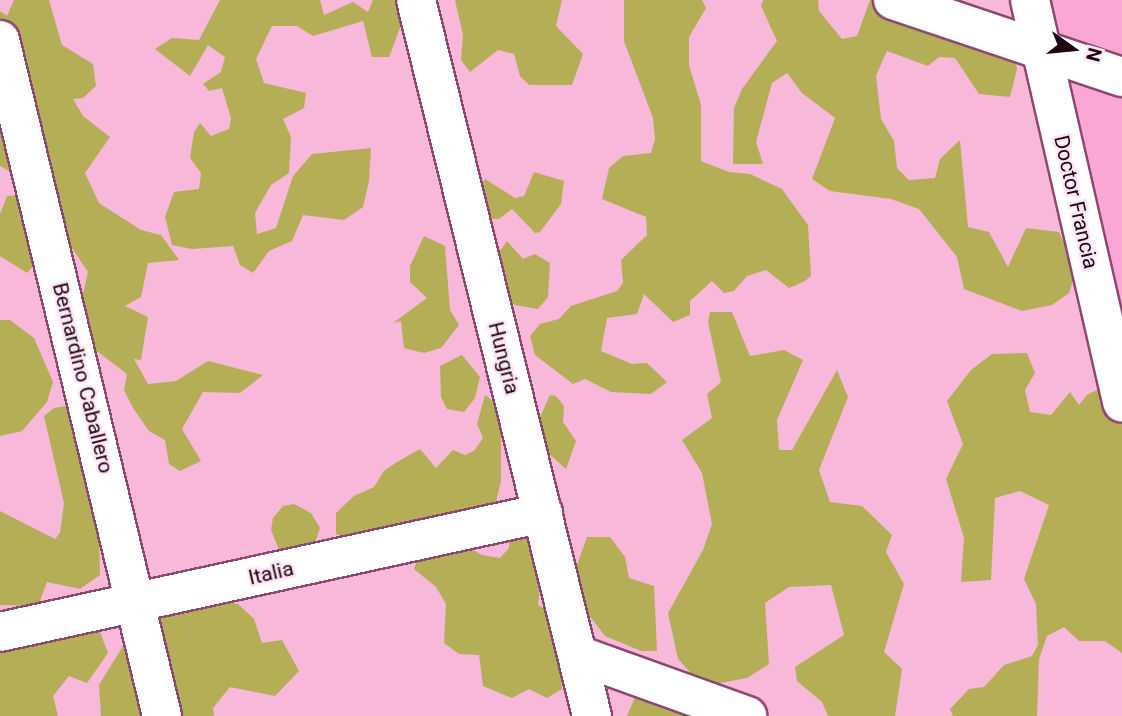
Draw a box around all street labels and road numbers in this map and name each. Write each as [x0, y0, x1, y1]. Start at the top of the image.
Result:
street label: Doctor Francia [1048, 133, 1104, 271]
street label: Bernardino Caballero [47, 280, 119, 476]
street label: Hungria [483, 319, 525, 397]
street label: Italia [246, 556, 296, 590]

